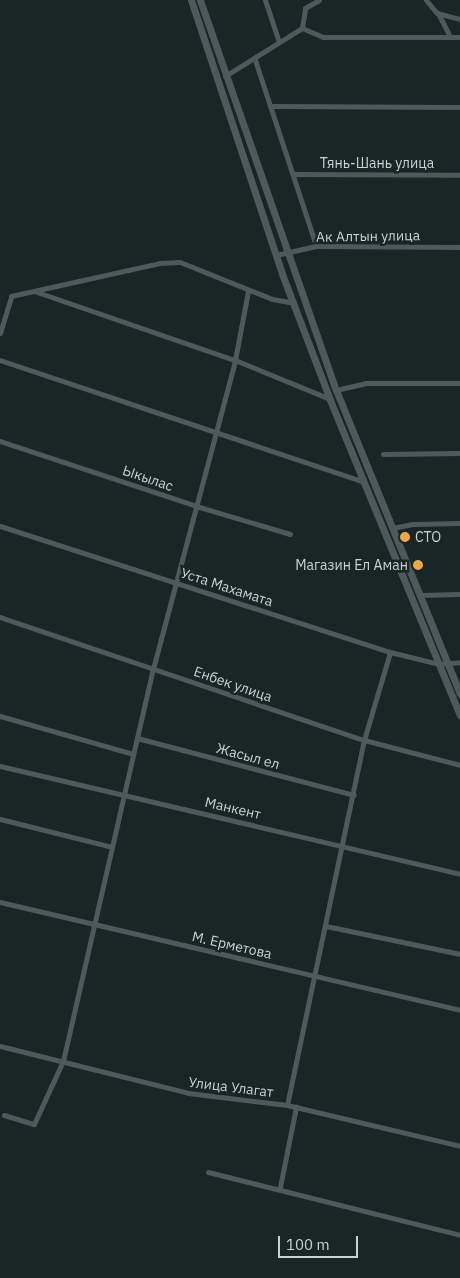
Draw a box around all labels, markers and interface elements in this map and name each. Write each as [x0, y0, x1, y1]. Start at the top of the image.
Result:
street label: Тянь-Шань улица [320, 155, 434, 171]
street label: Ак Алтын улица [316, 227, 420, 245]
street label: Ыкылас [120, 462, 176, 494]
place label: СТО [415, 529, 441, 545]
marker: СТО [399, 531, 411, 543]
place label: Магазин Ел Аман [295, 557, 408, 573]
marker: Магазин Ел Аман [412, 559, 424, 571]
street label: Уста Махамата [179, 564, 275, 610]
street label: Енбек улица [192, 663, 274, 705]
street label: Жасыл ел [214, 739, 282, 773]
street label: Манкент [203, 793, 263, 823]
street label: М. Ерметова [190, 928, 274, 962]
street label: Улица Улагат [188, 1073, 274, 1101]
scale bar [280, 1226, 360, 1258]
text: 100 m [286, 1235, 330, 1254]

